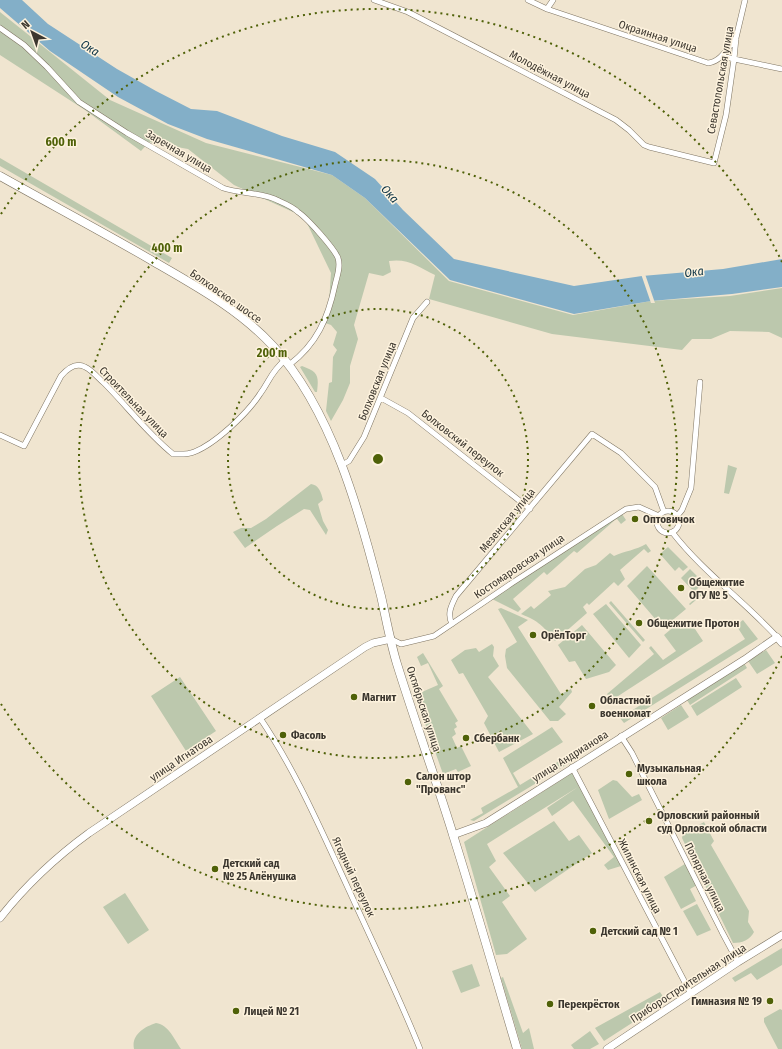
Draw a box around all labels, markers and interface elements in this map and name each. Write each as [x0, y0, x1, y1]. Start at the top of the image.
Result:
north arrow [12, 12, 52, 52]
text: N [19, 18, 33, 32]
street label: Окраинная улица [617, 18, 699, 55]
street label: Севастопольская улица [705, 25, 736, 135]
water label: Ока [78, 37, 102, 59]
street label: Молодёжная улица [507, 48, 592, 101]
street label: Заречная улица [143, 127, 214, 176]
text: 600 m [45, 135, 77, 149]
water label: Ока [378, 182, 402, 206]
text: 400 m [152, 241, 182, 255]
water label: Ока [683, 264, 705, 280]
street label: Болховское шоссе [187, 267, 264, 326]
street label: Болховская улица [356, 340, 399, 422]
text: 200 m [256, 346, 287, 360]
street label: Строительная улица [96, 364, 171, 441]
street label: Болховский переулок [419, 407, 507, 480]
centre of rings [371, 452, 385, 466]
street label: Мезенская улица [477, 486, 538, 555]
place label: Оптовичок [643, 513, 695, 526]
marker: Оптовичок [630, 514, 640, 524]
street label: Костомаровская улица [472, 531, 567, 601]
place label: Общежитие ОГУ № 5 [689, 576, 745, 602]
marker: Общежитие ОГУ № 5 [676, 583, 686, 593]
place label: Общежитие Протон [647, 617, 739, 630]
marker: Общежитие Протон [634, 618, 644, 628]
place label: ОрёлТорг [541, 629, 587, 642]
marker: ОрёлТорг [528, 630, 538, 640]
street label: Октябрьская улица [404, 665, 443, 754]
place label: Магнит [362, 691, 396, 704]
marker: Магнит [349, 692, 359, 702]
place label: Областной военкомат [600, 694, 651, 720]
marker: Областной военкомат [587, 701, 597, 711]
street label: улица Андрианова [530, 728, 611, 785]
place label: Фасоль [291, 729, 327, 742]
marker: Фасоль [278, 730, 288, 740]
place label: Сбербанк [474, 732, 520, 745]
street label: улица Игнатова [147, 733, 215, 784]
marker: Сбербанк [461, 733, 471, 743]
place label: Музыкальная школа [637, 762, 701, 788]
marker: Музыкальная школа [624, 769, 634, 779]
place label: Салон штор "Прованс" [416, 770, 471, 796]
marker: Салон штор "Прованс" [403, 777, 413, 787]
place label: Орловский районный суд Орловской области [657, 809, 767, 835]
marker: Орловский районный суд Орловской области [644, 816, 654, 826]
street label: Ягодный переулок [329, 835, 378, 920]
street label: Жилинская улица [615, 837, 664, 916]
street label: Полярная улица [681, 840, 728, 914]
place label: Детский сад № 25 Алёнушка [222, 857, 297, 883]
marker: Детский сад № 25 Алёнушка [210, 864, 220, 874]
place label: Детский сад № 1 [600, 925, 678, 938]
marker: Детский сад № 1 [588, 926, 598, 936]
street label: Приборостроительная улица [628, 941, 749, 1026]
place label: Гимназия № 19 [691, 995, 762, 1008]
marker: Гимназия № 19 [765, 996, 775, 1006]
place label: Перекрёсток [558, 998, 620, 1011]
marker: Перекрёсток [545, 999, 555, 1009]
place label: Лицей № 21 [244, 1005, 299, 1018]
marker: Лицей № 21 [231, 1006, 241, 1016]

